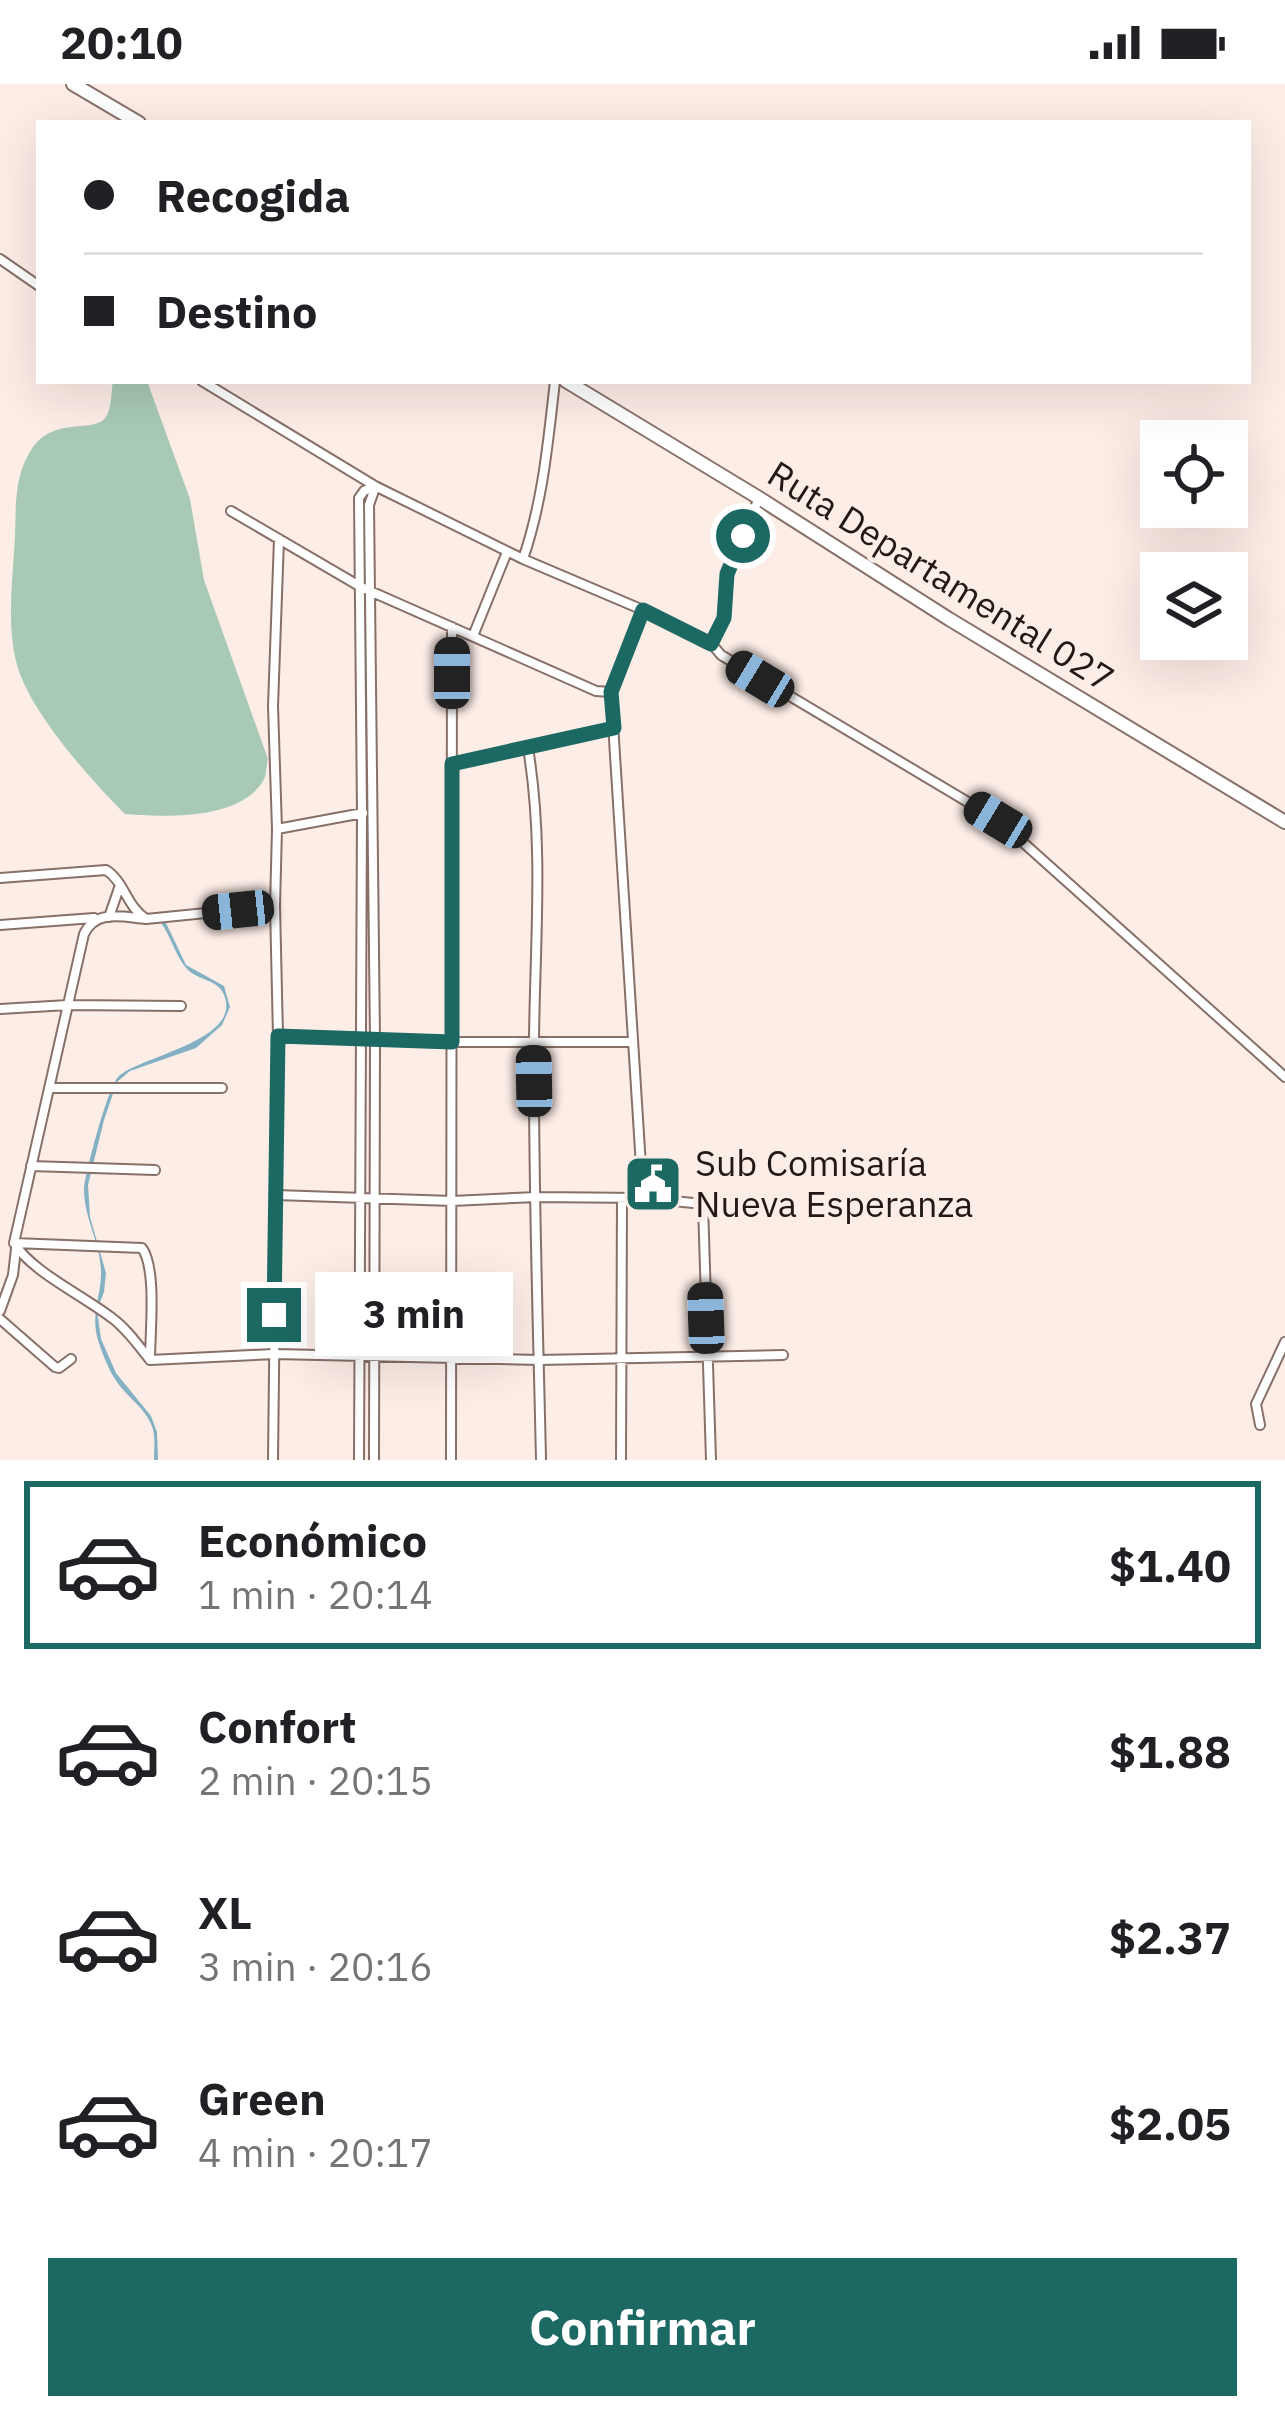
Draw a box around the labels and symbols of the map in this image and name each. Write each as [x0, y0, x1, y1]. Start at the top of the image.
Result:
street label: Ruta Departamental 027 [759, 450, 1123, 701]
route start [716, 509, 770, 563]
car [434, 637, 470, 709]
car [720, 645, 800, 713]
car [958, 786, 1038, 854]
car [200, 888, 276, 932]
car [515, 1045, 553, 1117]
place label: Sub Comisaría Nueva Esperanza [695, 1139, 973, 1227]
public building icon: Sub Comisaría Nueva Esperanza [622, 1153, 684, 1215]
callout: 3 min [316, 1273, 514, 1357]
car [687, 1281, 725, 1355]
route end [247, 1288, 301, 1342]

